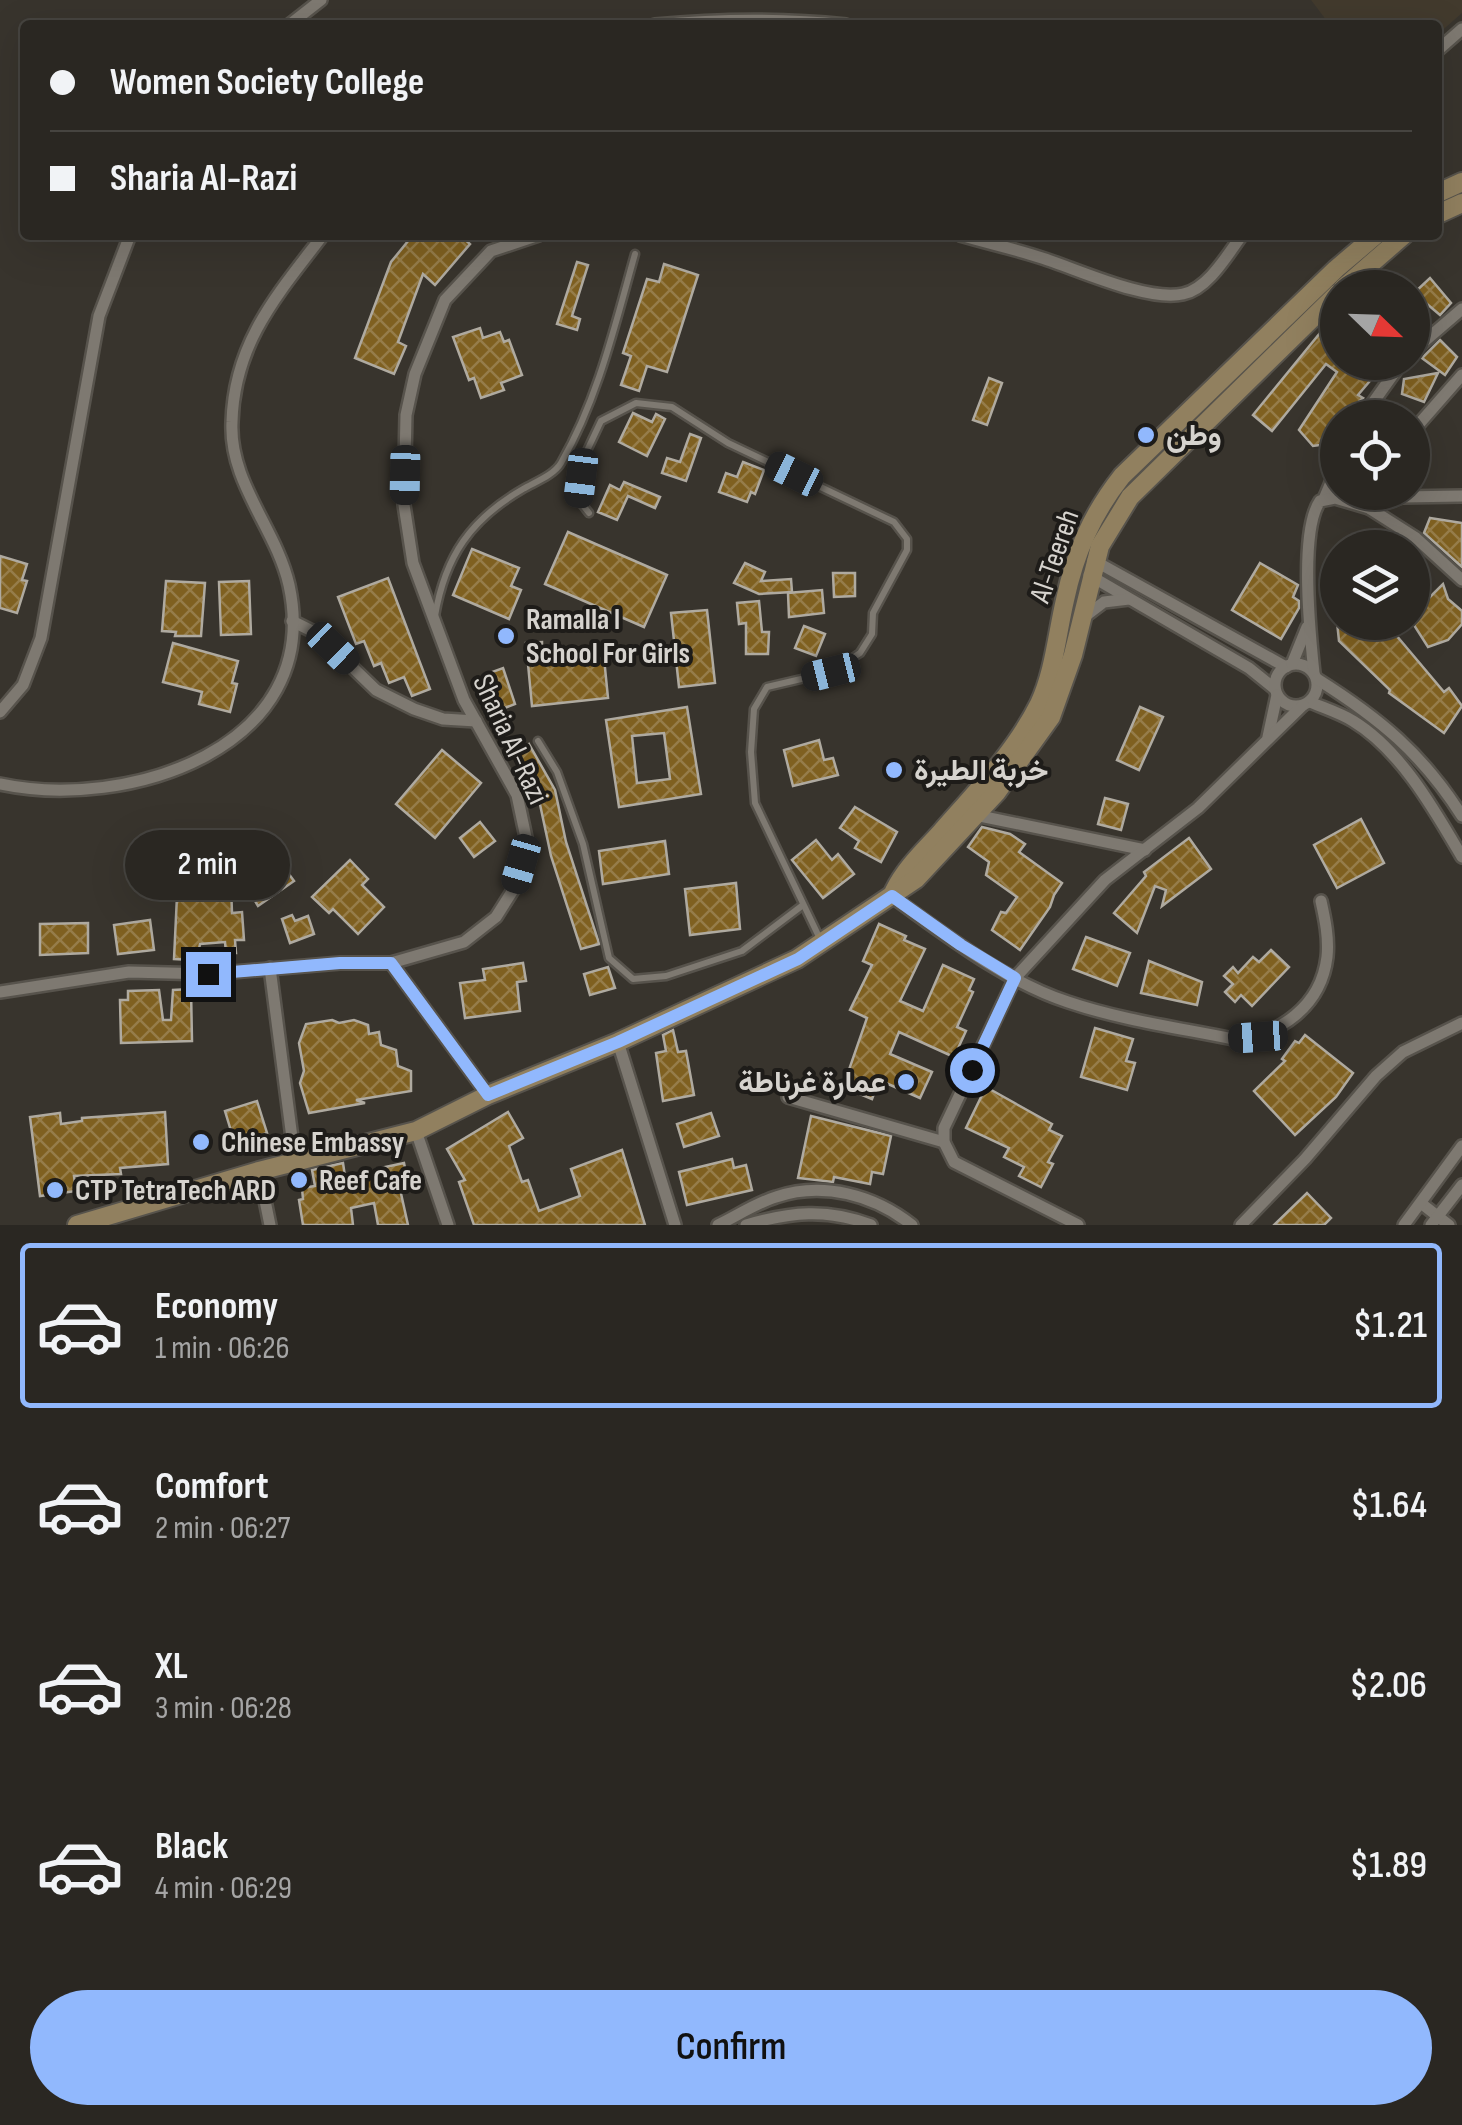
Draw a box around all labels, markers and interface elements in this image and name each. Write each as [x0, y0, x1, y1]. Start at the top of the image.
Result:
text: Women Society College [110, 60, 424, 105]
text: Sharia Al-Razi [110, 156, 297, 201]
north arrow [1320, 270, 1430, 380]
map controls [1320, 270, 1430, 640]
button: locate [1320, 400, 1430, 510]
place label: وطن [1166, 418, 1222, 454]
marker: وطن [1135, 424, 1157, 446]
car [389, 445, 421, 505]
car [562, 446, 600, 510]
car [760, 447, 828, 501]
street label: Al-Teereh [1022, 505, 1088, 608]
button: layers [1320, 530, 1430, 640]
place label: Ramalla l School For Girls [526, 602, 690, 672]
car [301, 616, 365, 680]
marker: Ramalla l School For Girls [495, 625, 517, 647]
car [798, 650, 864, 694]
street label: Sharia Al-Razi [464, 669, 556, 810]
place label: خربة الطيرة [914, 753, 1048, 789]
marker: خربة الطيرة [883, 759, 905, 781]
callout: 2 min [126, 829, 290, 899]
car [498, 831, 544, 897]
text: 2 min [178, 845, 237, 884]
route end [186, 952, 231, 997]
car [1227, 1020, 1289, 1054]
route start [950, 1048, 995, 1093]
place label: عمارة غرناطة [738, 1065, 886, 1101]
marker: عمارة غرناطة [895, 1071, 917, 1093]
place label: Chinese Embassy [221, 1125, 405, 1161]
marker: Chinese Embassy [190, 1131, 212, 1153]
place label: Reef Cafe [319, 1163, 422, 1199]
marker: Reef Cafe [288, 1169, 310, 1191]
place label: CTP TetraTech ARD [75, 1173, 276, 1209]
marker: CTP TetraTech ARD [44, 1179, 66, 1201]
icon: car [35, 1281, 125, 1371]
text: Economy [155, 1284, 278, 1329]
text: $1.21 [1353, 1303, 1427, 1348]
text: 1 min · 06:26 [155, 1329, 290, 1368]
icon: car [35, 1461, 125, 1551]
text: Comfort [155, 1464, 269, 1509]
text: $1.64 [1351, 1483, 1427, 1528]
text: 2 min · 06:27 [155, 1509, 290, 1548]
icon: car [35, 1641, 125, 1731]
text: XL [155, 1644, 188, 1689]
text: $2.06 [1350, 1663, 1427, 1708]
text: 3 min · 06:28 [155, 1689, 292, 1728]
icon: car [35, 1821, 125, 1911]
text: Black [155, 1824, 228, 1869]
text: $1.89 [1350, 1843, 1427, 1888]
text: 4 min · 06:29 [155, 1869, 292, 1908]
button: Confirm [30, 1990, 1432, 2105]

